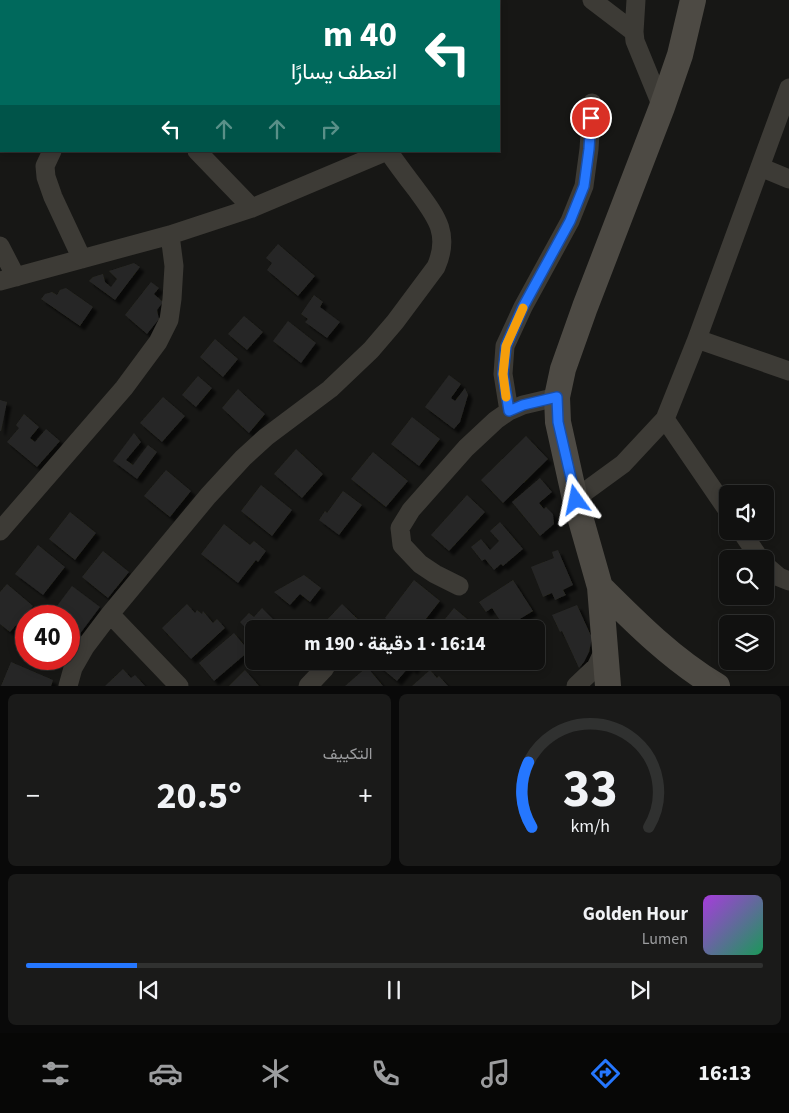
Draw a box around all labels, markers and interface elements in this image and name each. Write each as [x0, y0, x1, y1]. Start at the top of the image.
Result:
text: 40 m [323, 10, 397, 60]
icon: left [415, 20, 480, 85]
text: انعطف يسارًا [291, 56, 397, 88]
pin [570, 97, 612, 139]
icon: arrive [577, 104, 605, 132]
icon: left [157, 115, 185, 143]
icon: ahead [210, 115, 238, 143]
icon: ahead [263, 115, 291, 143]
icon: right [316, 115, 344, 143]
position arrow [549, 473, 601, 525]
map controls [719, 485, 774, 670]
button: sound [719, 485, 774, 540]
button: search [719, 550, 774, 605]
speed limit sign: 40 [15, 605, 80, 670]
button: layers [719, 615, 774, 670]
text: 16:14 · 1 دقيقة · 190 m [304, 631, 486, 658]
text: التكييف [323, 743, 373, 765]
text: 33 [562, 753, 617, 827]
text: 20.5° [157, 769, 242, 823]
text: − [26, 776, 40, 816]
text: + [359, 776, 373, 816]
text: km/h [570, 814, 610, 839]
text: Golden Hour [583, 901, 688, 928]
text: Lumen [642, 928, 688, 950]
icon: previous [135, 976, 163, 1004]
icon: pause [380, 976, 408, 1004]
icon: next [626, 976, 654, 1004]
icon: filters [38, 1056, 73, 1091]
icon: car [148, 1056, 183, 1091]
icon: climate [258, 1056, 293, 1091]
icon: phone [368, 1056, 403, 1091]
icon: music [478, 1056, 513, 1091]
icon: directions [588, 1056, 623, 1091]
text: 16:13 [698, 1057, 751, 1089]

